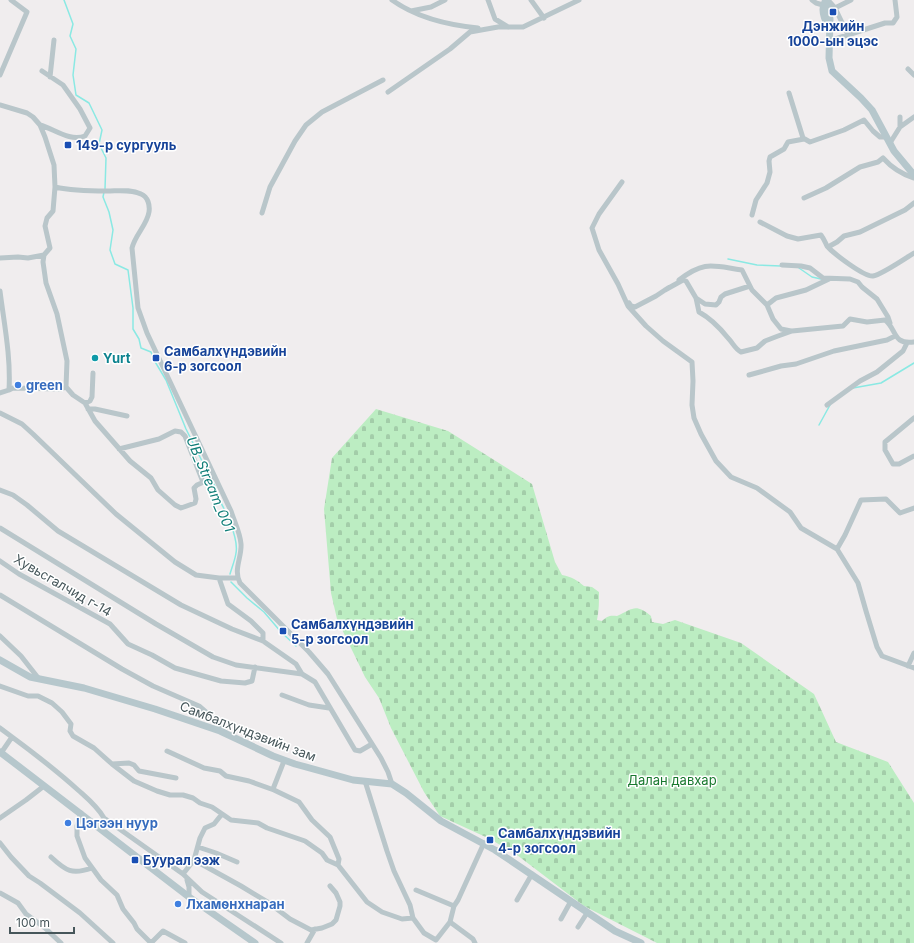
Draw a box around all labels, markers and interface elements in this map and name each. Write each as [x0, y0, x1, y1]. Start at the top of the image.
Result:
marker: Дэнжийн 1000-ын эцэс [828, 7, 838, 17]
place label: Дэнжийн 1000-ын эцэс [787, 18, 879, 49]
place label: 149-р сургууль [76, 137, 177, 153]
marker: 149-р сургууль [63, 140, 73, 150]
place label: Самбалхүндэвийн 6-р зогсоол [164, 343, 287, 374]
place label: Yurt [103, 350, 131, 366]
marker: Yurt [90, 353, 100, 363]
marker: Самбалхүндэвийн 6-р зогсоол [151, 353, 161, 363]
place label: green [26, 377, 63, 393]
marker: green [13, 380, 23, 390]
water label: UB_Stream_001 [183, 433, 239, 535]
street label: Хувьсгалчид г-14 [11, 550, 115, 620]
place label: Самбалхүндэвийн 5-р зогсоол [291, 616, 414, 647]
marker: Самбалхүндэвийн 5-р зогсоол [278, 626, 288, 636]
street label: Самбалхүндэвийн зам [178, 698, 318, 764]
park label: Далан давхар [627, 772, 717, 788]
place label: Цэгээн нуур [76, 815, 158, 831]
marker: Цэгээн нуур [63, 818, 73, 828]
place label: Самбалхүндэвийн 4-р зогсоол [498, 825, 621, 856]
marker: Самбалхүндэвийн 4-р зогсоол [485, 835, 495, 845]
place label: Буурал ээж [143, 852, 220, 868]
marker: Буурал ээж [130, 855, 140, 865]
place label: Лхамөнхнаран [186, 896, 285, 912]
marker: Лхамөнхнаран [173, 899, 183, 909]
scale bar [10, 909, 74, 935]
text: 100 m [16, 915, 50, 930]

